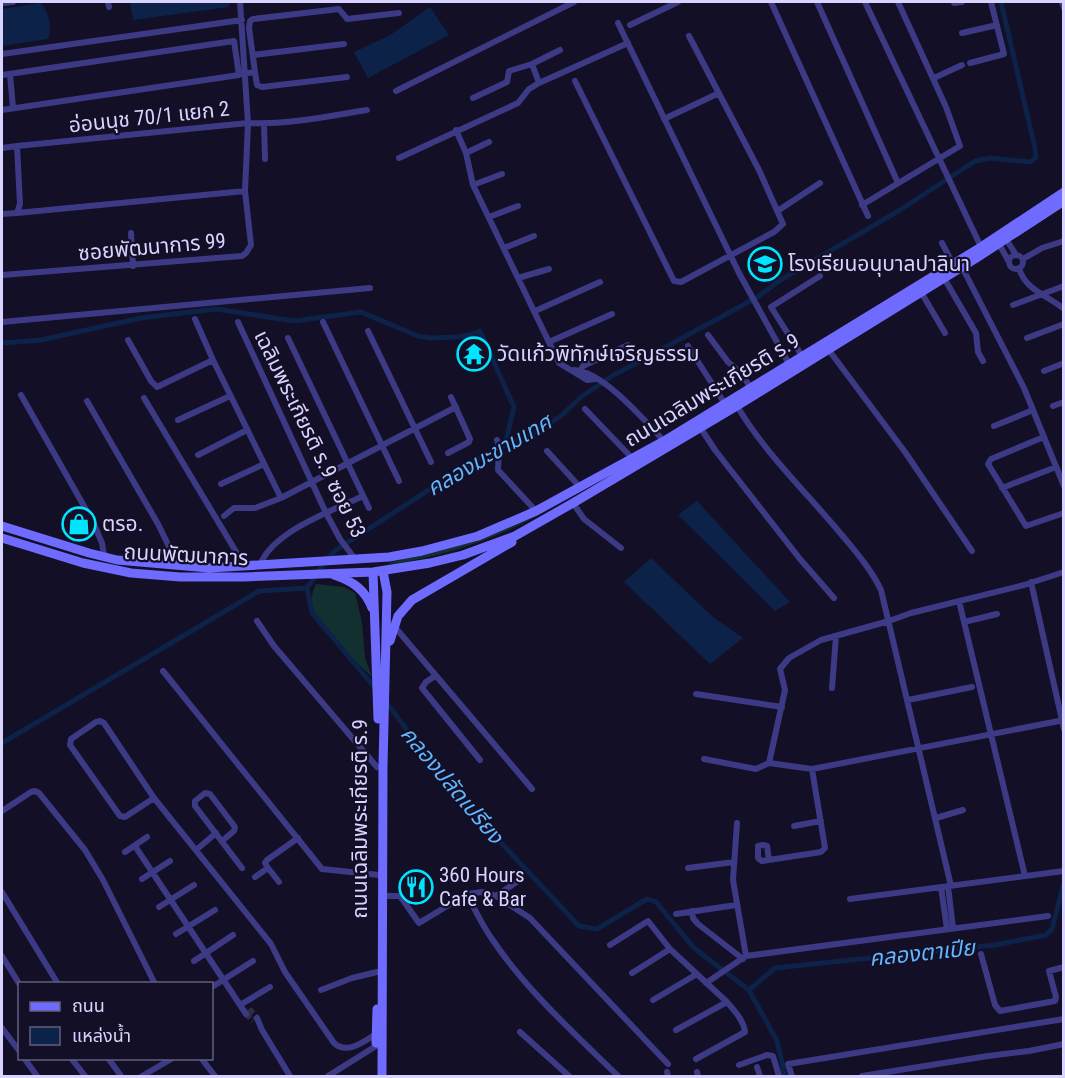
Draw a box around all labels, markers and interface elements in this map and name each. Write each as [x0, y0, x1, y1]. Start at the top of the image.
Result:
street label: อ่อนนุช 70/1 แยก 2 [67, 97, 231, 138]
street label: ซอยพัฒนาการ 99 [77, 229, 227, 265]
school or university icon: โรงเรียนอนุบาลปาลินา [747, 246, 783, 282]
place label: โรงเรียนอนุบาลปาลินา [788, 252, 970, 277]
street label: เฉลิมพระเกียรติ ร.9 ซอย 53 [249, 326, 371, 542]
street label: ถนนเฉลิมพระเกียรติ ร.9 [620, 328, 804, 452]
temple icon: วัดแก้วพิทักษ์เจริญธรรม [456, 336, 492, 372]
place label: วัดแก้วพิทักษ์เจริญธรรม [497, 342, 699, 366]
water label: คลองมะขามเทศ [422, 408, 558, 501]
shop icon: ตรอ. [61, 506, 97, 542]
place label: ตรอ. [102, 512, 143, 536]
street label: ถนนพัฒนาการ [123, 540, 249, 570]
street label: ถนนเฉลิมพระเกียรติ ร.9 [348, 719, 372, 919]
water label: คลองปลัดเปรียง [396, 721, 509, 850]
place label: 360 Hours Cafe & Bar [439, 863, 526, 911]
restaurant icon: 360 Hours Cafe & Bar [398, 869, 434, 905]
water label: คลองตาเปีย [868, 935, 978, 971]
legend [18, 982, 213, 1060]
text: ถนน [72, 995, 105, 1016]
text: แหล่งน้ำ [72, 1023, 131, 1046]

